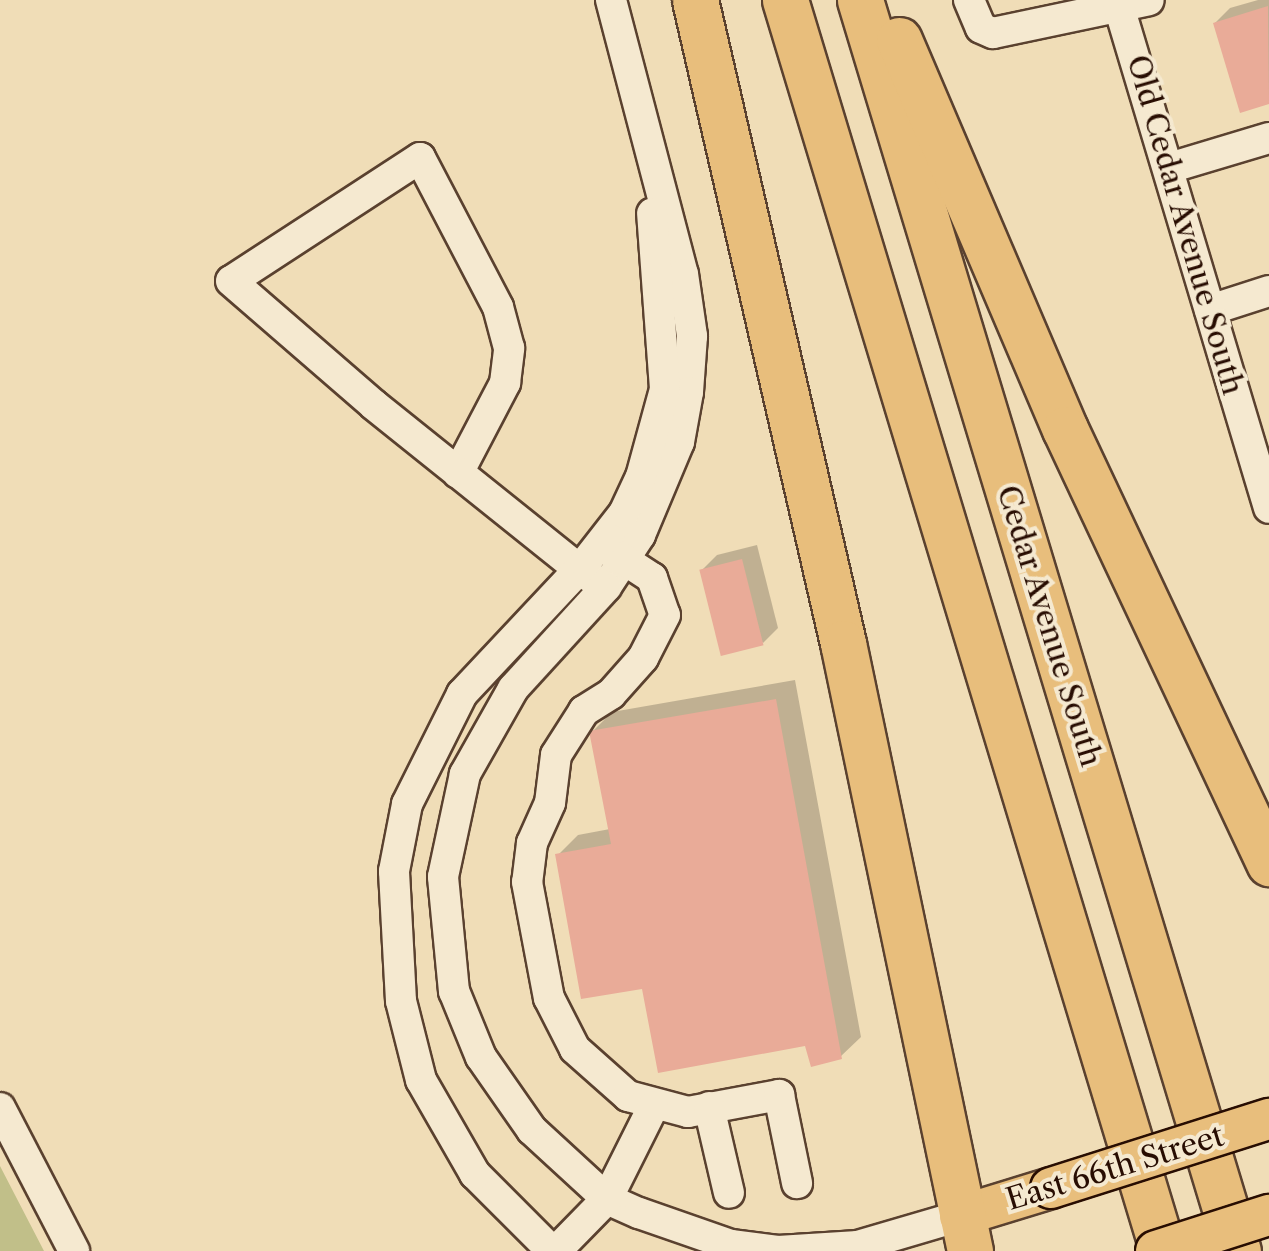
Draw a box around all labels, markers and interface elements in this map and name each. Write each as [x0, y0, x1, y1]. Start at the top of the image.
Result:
street label: Old Cedar Avenue South [1119, 50, 1251, 400]
street label: Cedar Avenue South [989, 480, 1109, 772]
street label: East 66th Street [1002, 1118, 1228, 1218]

